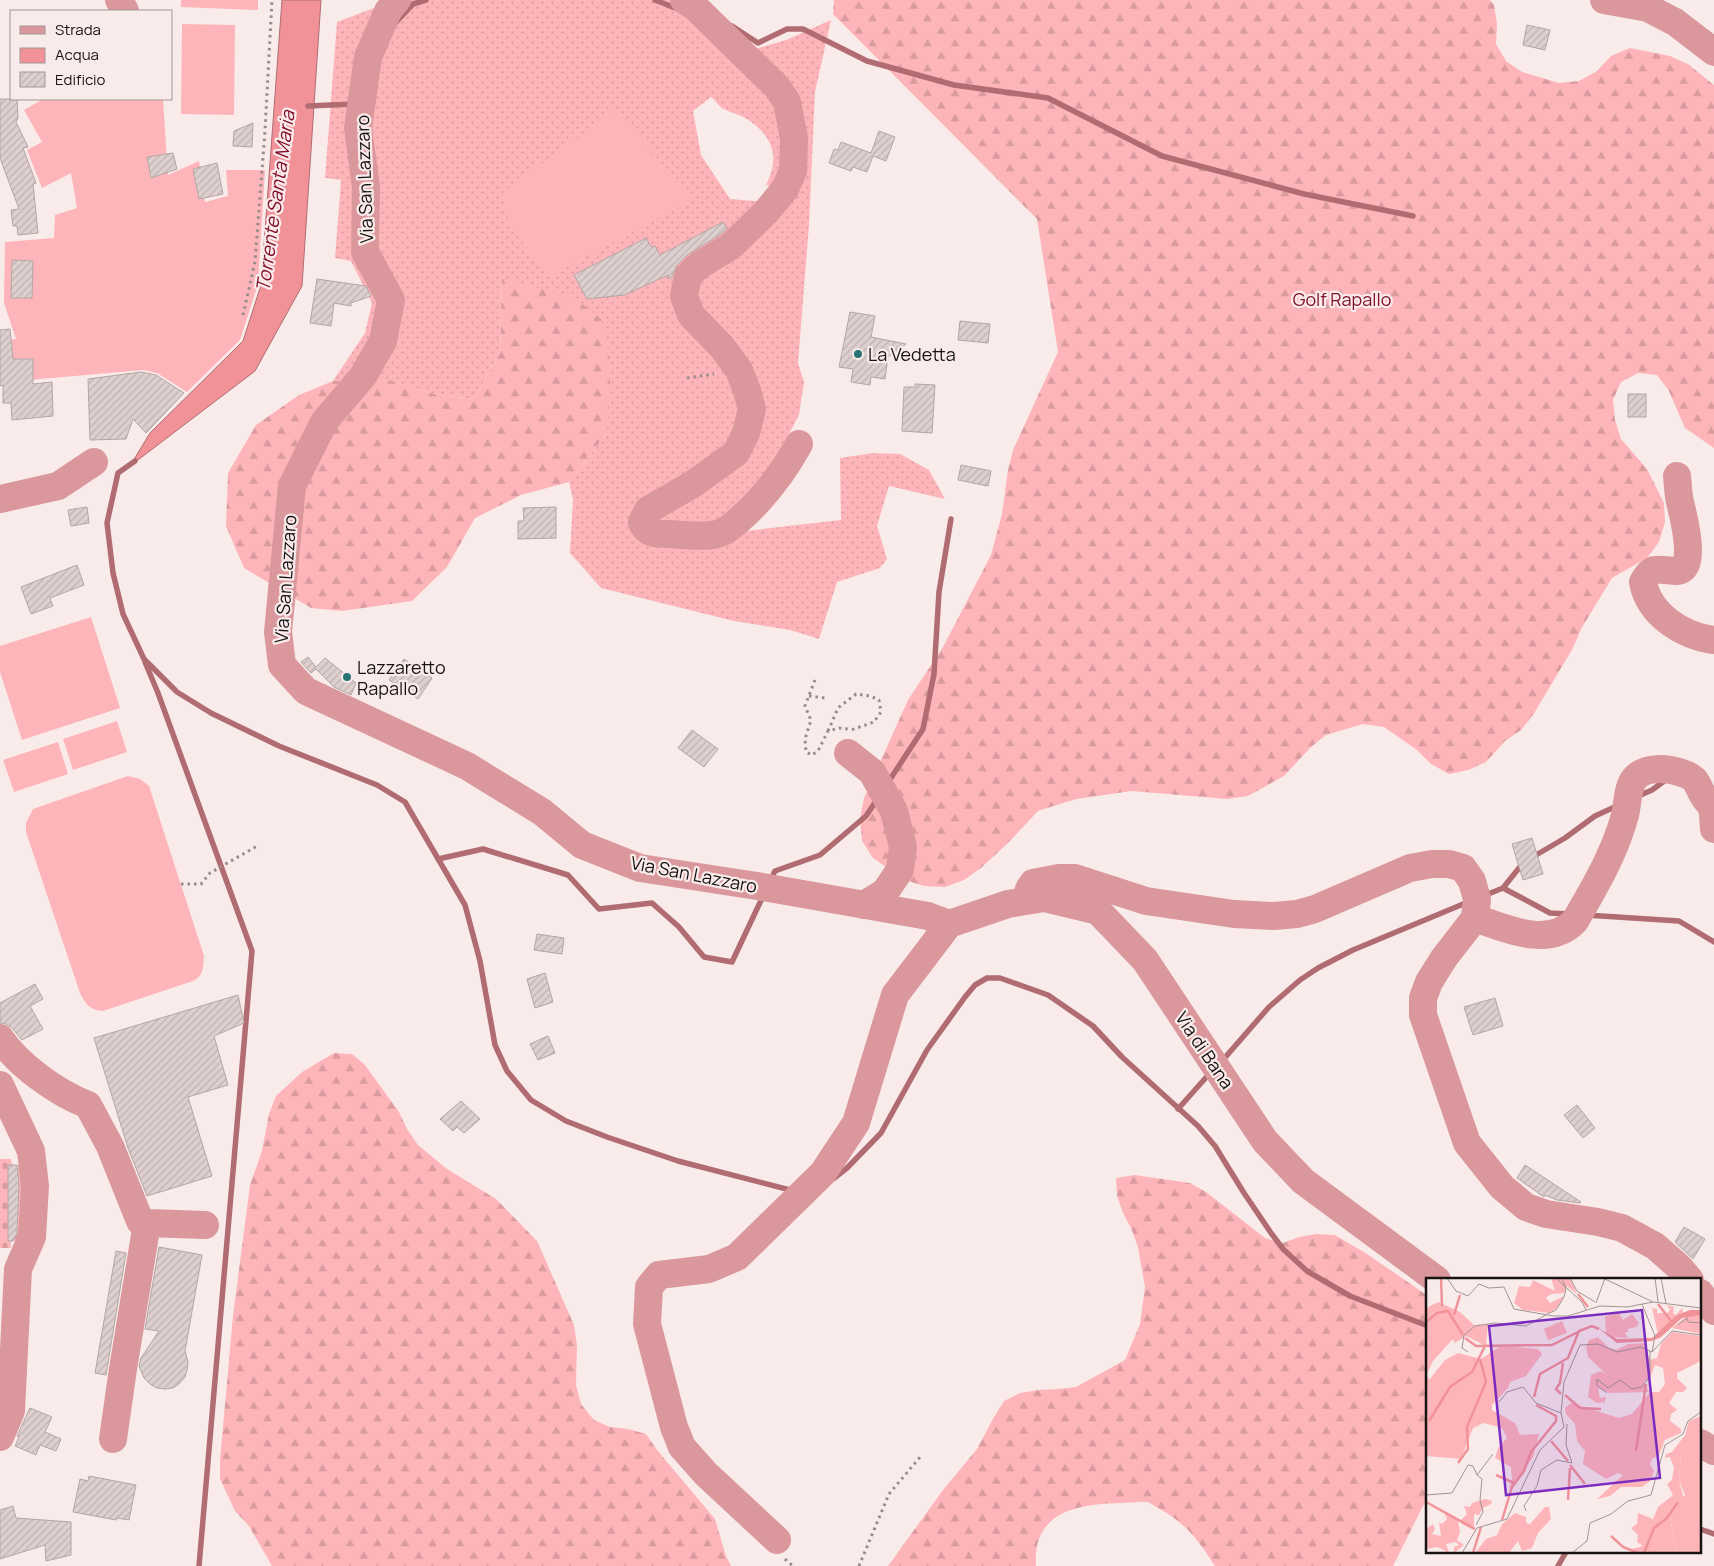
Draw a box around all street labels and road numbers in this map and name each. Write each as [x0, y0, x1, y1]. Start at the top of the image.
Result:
street label: Via San Lazzaro [350, 114, 378, 244]
street label: Via San Lazzaro [269, 514, 301, 644]
street label: Via San Lazzaro [629, 850, 759, 898]
street label: Via di Bana [1170, 1007, 1240, 1093]

